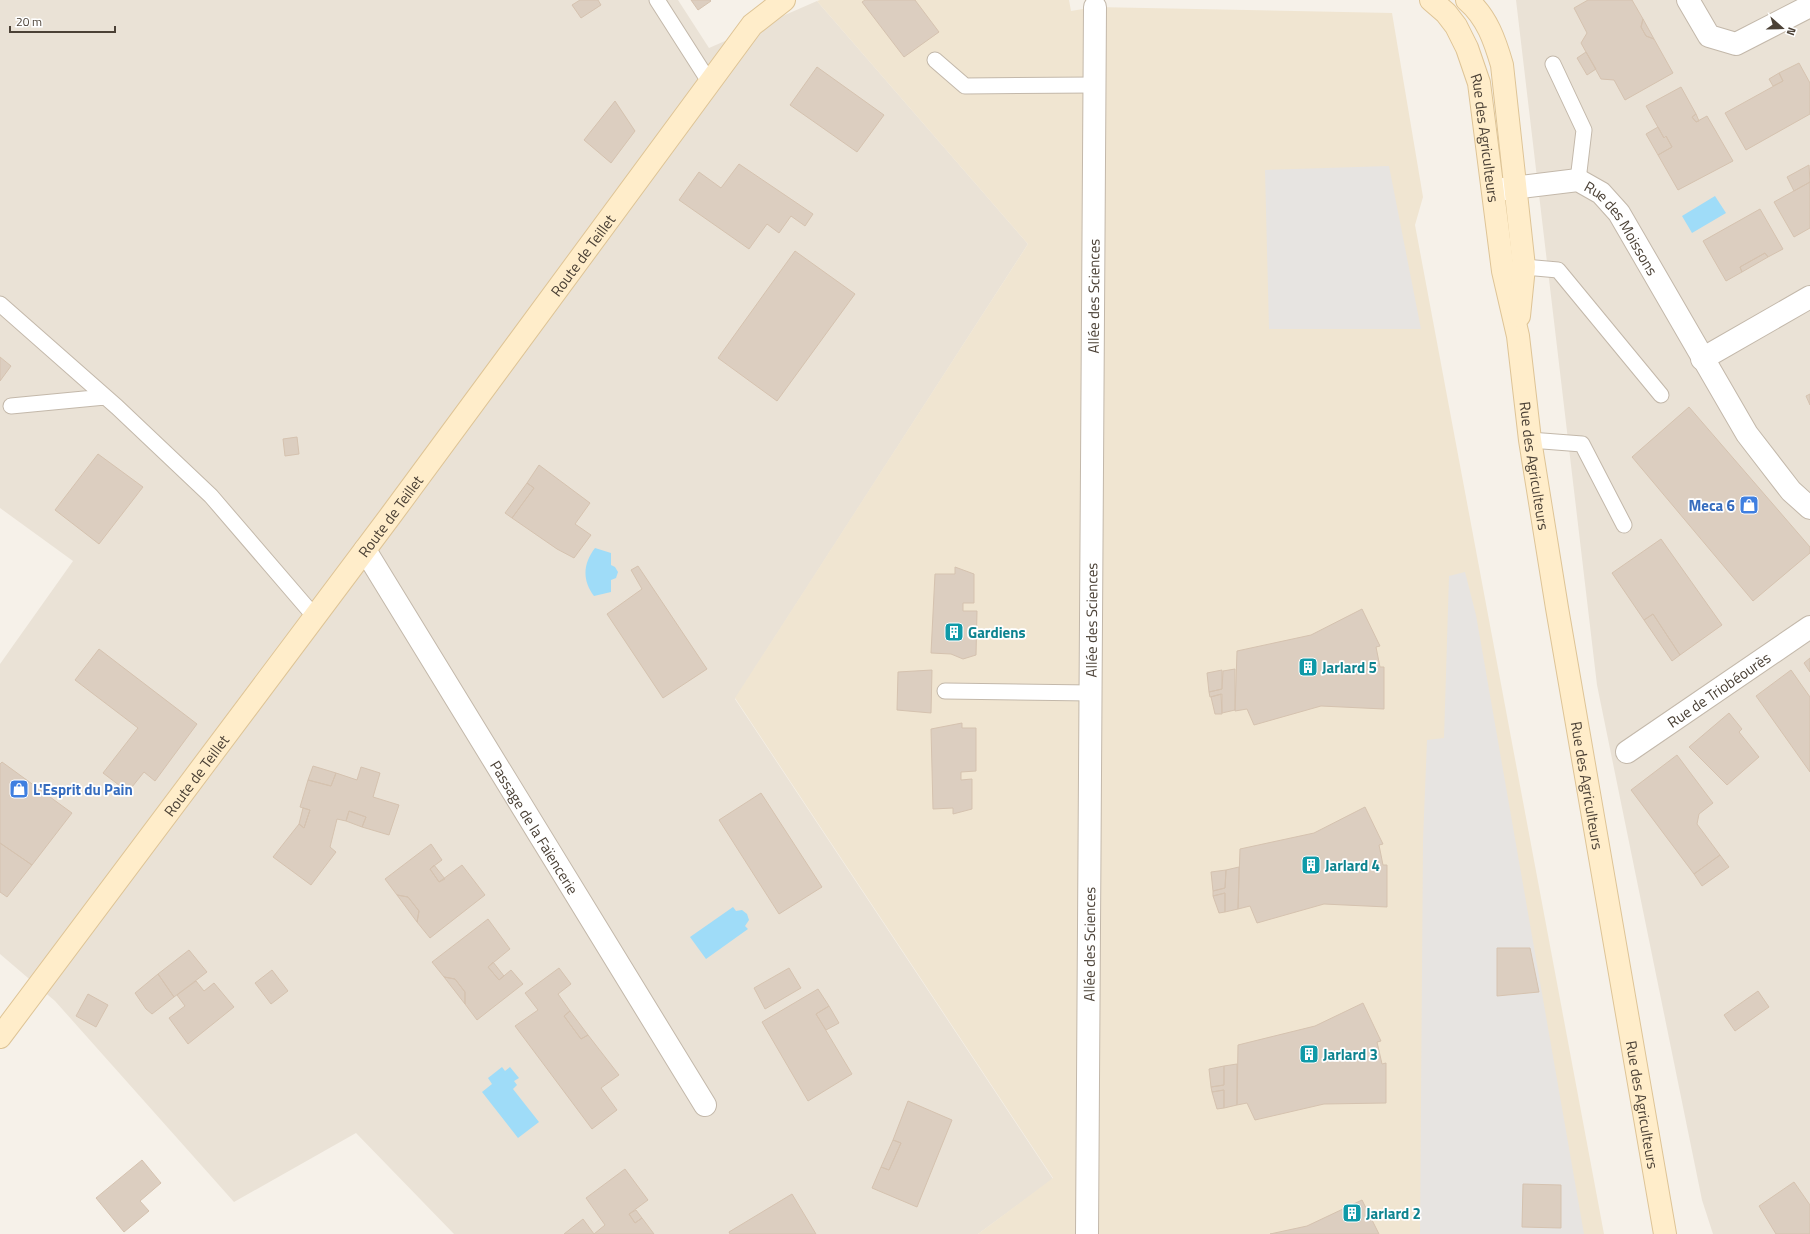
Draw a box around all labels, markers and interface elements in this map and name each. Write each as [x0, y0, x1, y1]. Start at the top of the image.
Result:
scale bar [10, 8, 115, 34]
north arrow [1762, 8, 1802, 48]
text: 20 m [16, 12, 42, 31]
text: N [1783, 25, 1800, 38]
street label: Rue des Agriculteurs [1465, 70, 1506, 204]
street label: Rue des Moissons [1580, 174, 1664, 280]
street label: Route de Teillet [544, 209, 621, 301]
street label: Allée des Sciences [1081, 239, 1105, 353]
street label: Rue des Agriculteurs [1514, 400, 1556, 532]
street label: Route de Teillet [352, 469, 429, 562]
place label: Meca 6 [1689, 494, 1735, 517]
shop icon: Meca 6 [1738, 494, 1760, 516]
street label: Allée des Sciences [1079, 563, 1103, 677]
building icon: Gardiens [943, 621, 965, 643]
place label: Gardiens [968, 621, 1026, 644]
street label: Rue de Triobéourès [1662, 646, 1775, 733]
building icon: Jarlard 5 [1297, 656, 1319, 678]
place label: Jarlard 5 [1322, 656, 1377, 679]
street label: Rue des Agriculteurs [1565, 719, 1610, 851]
street label: Route de Teillet [158, 729, 235, 821]
street label: Passage de la Faïencerie [485, 756, 585, 899]
shop icon: L'Esprit du Pain [8, 778, 30, 800]
place label: L'Esprit du Pain [33, 778, 133, 801]
building icon: Jarlard 4 [1300, 854, 1322, 876]
place label: Jarlard 4 [1325, 854, 1380, 877]
street label: Allée des Sciences [1077, 887, 1101, 1001]
street label: Rue des Agriculteurs [1620, 1039, 1665, 1171]
building icon: Jarlard 3 [1298, 1043, 1320, 1065]
place label: Jarlard 3 [1323, 1043, 1378, 1066]
building icon: Jarlard 2 [1341, 1202, 1363, 1224]
place label: Jarlard 2 [1366, 1202, 1421, 1225]

